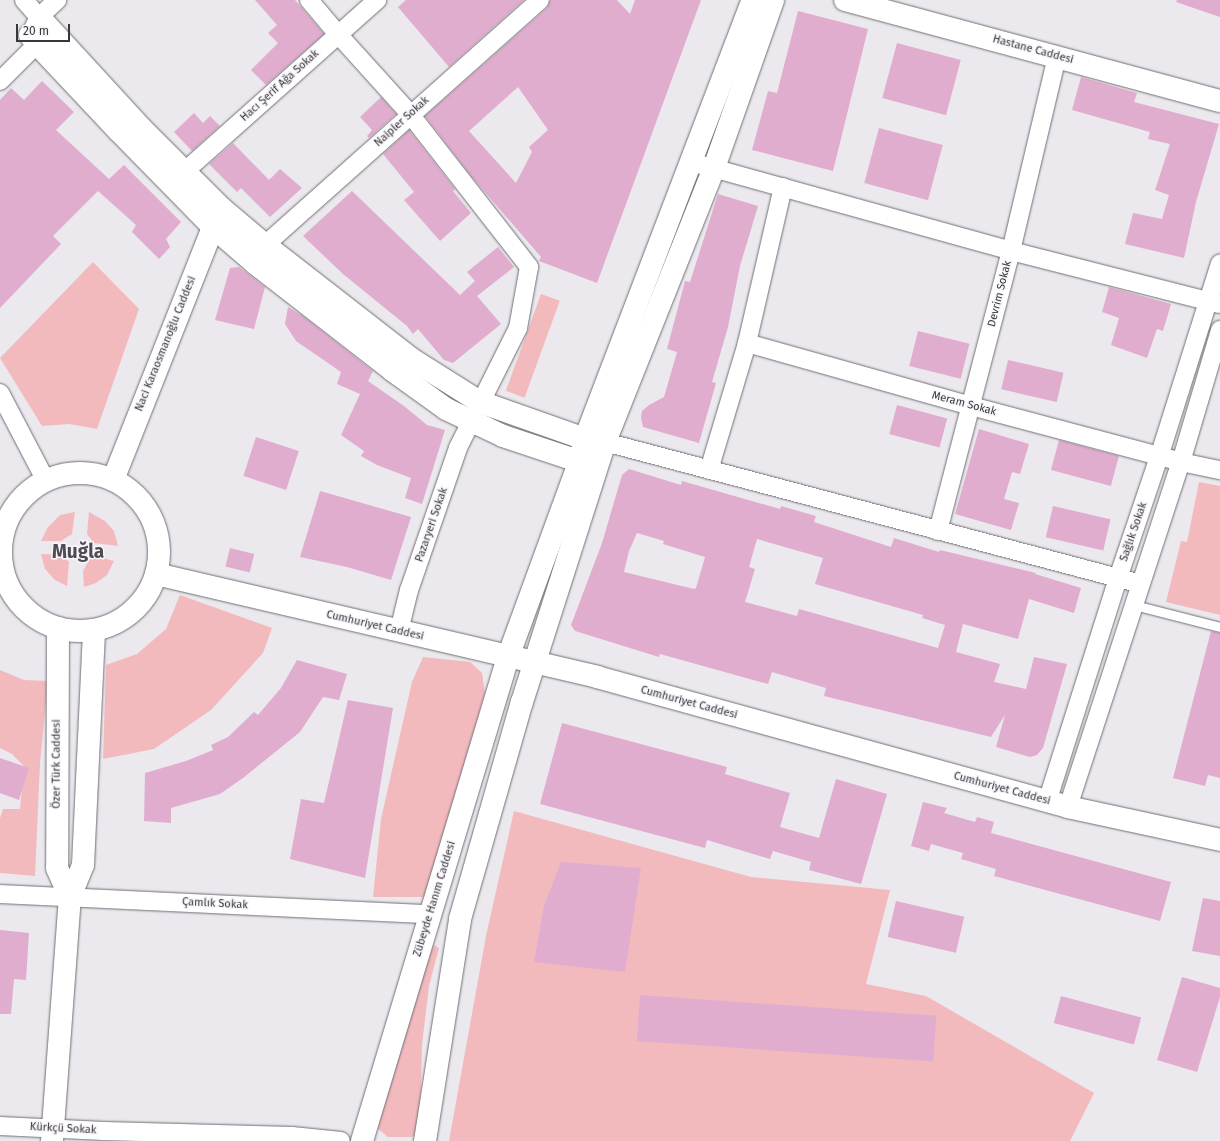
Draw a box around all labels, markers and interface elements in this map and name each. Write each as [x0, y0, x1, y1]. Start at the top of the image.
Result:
scale bar [18, 16, 72, 42]
text: 20 m [23, 24, 49, 38]
street label: Hastane Caddesi [991, 33, 1075, 67]
street label: Hacı Şerif Ağa Sokak [238, 47, 322, 125]
street label: Naipler Sokak [372, 94, 432, 150]
street label: Devrim Sokak [985, 260, 1015, 328]
street label: Naci Karaosmanoğlu Caddesi [133, 275, 199, 413]
street label: Meram Sokak [930, 389, 998, 419]
street label: Pazaryeri Sokak [413, 486, 451, 564]
street label: Sağlık Sokak [1118, 501, 1150, 563]
district label: Muğla [52, 541, 104, 563]
street label: Cumhuriyet Caddesi [325, 608, 425, 644]
street label: Cumhuriyet Caddesi [639, 684, 739, 722]
street label: Özer Türk Caddesi [50, 719, 64, 809]
street label: Cumhuriyet Caddesi [952, 770, 1052, 808]
street label: Zübeyde Hanım Caddesi [411, 840, 459, 958]
street label: Çamlık Sokak [182, 896, 248, 912]
street label: Kürkçü Sokak [29, 1121, 97, 1137]

